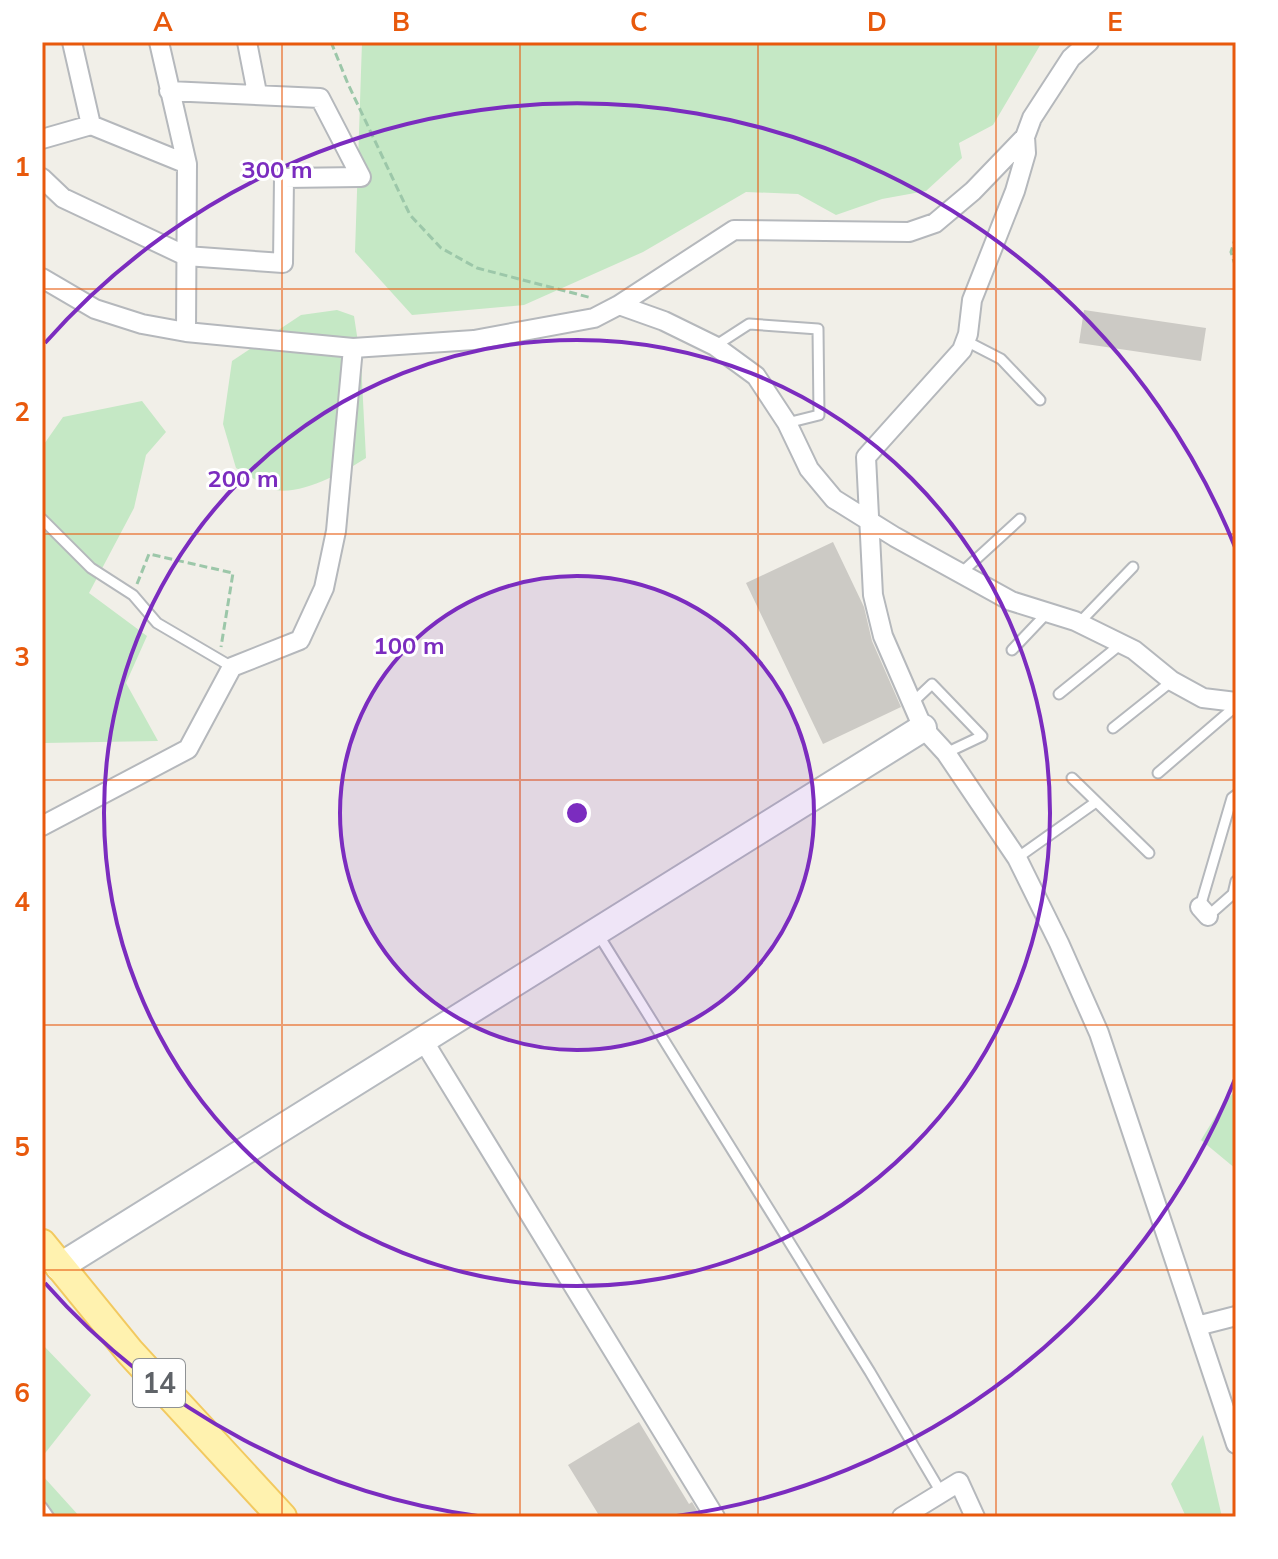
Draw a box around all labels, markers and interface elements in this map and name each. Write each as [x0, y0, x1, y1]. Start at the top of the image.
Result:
text: A [153, 5, 173, 38]
text: B [392, 5, 410, 38]
text: C [630, 5, 648, 38]
text: D [867, 5, 887, 38]
text: E [1107, 5, 1123, 38]
text: 1 [14, 150, 30, 183]
text: 300 m [241, 154, 313, 184]
text: 2 [14, 395, 30, 428]
text: 200 m [207, 463, 279, 493]
text: 100 m [373, 630, 445, 660]
text: 3 [14, 640, 30, 673]
centre of rings [563, 799, 591, 827]
text: 4 [14, 885, 30, 918]
text: 5 [14, 1130, 30, 1163]
road number: 14 [133, 1359, 185, 1407]
text: 6 [14, 1376, 30, 1409]

